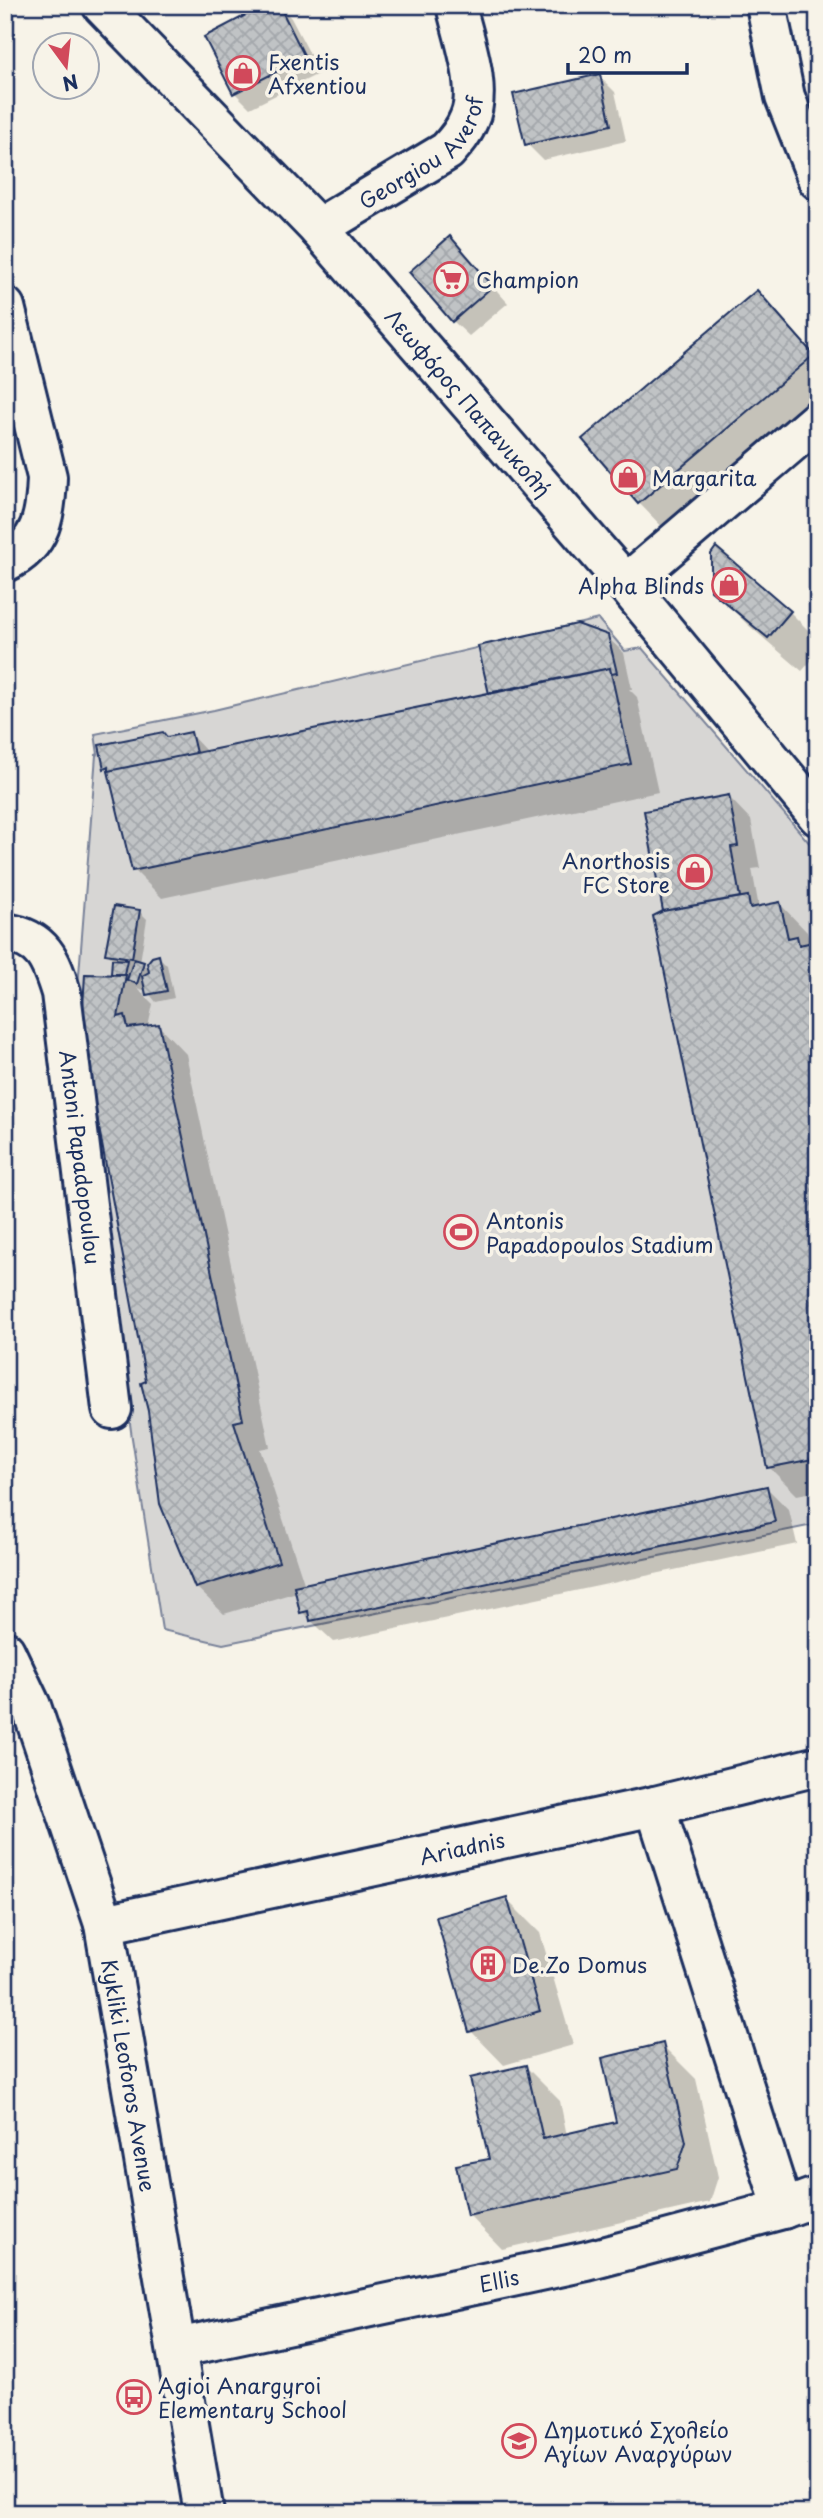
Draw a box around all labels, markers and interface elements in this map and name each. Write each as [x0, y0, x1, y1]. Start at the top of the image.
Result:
north arrow [32, 32, 102, 102]
scale bar [568, 32, 686, 76]
text: 20 m [578, 38, 632, 70]
place label: Fxentis Afxentiou [268, 45, 367, 101]
shop icon: Fxentis Afxentiou [224, 54, 262, 92]
text: N [60, 68, 82, 99]
street label: Georgiou Averof [352, 93, 490, 216]
supermarket icon: Champion [432, 260, 470, 298]
place label: Champion [476, 263, 579, 295]
street label: Λεωφόρος Παπανικολή [378, 301, 559, 504]
shop icon: Margarita [609, 458, 647, 496]
place label: Margarita [652, 461, 757, 493]
shop icon: Alpha Blinds [710, 566, 748, 604]
place label: Alpha Blinds [578, 569, 704, 601]
place label: Anorthosis FC Store [562, 844, 670, 900]
shop icon: Anorthosis FC Store [676, 853, 714, 891]
street label: Antoni Papadopoulou [52, 1048, 110, 1266]
place label: Antonis Papadopoulos Stadium [486, 1204, 714, 1260]
sports icon: Antonis Papadopoulos Stadium [442, 1213, 480, 1251]
street label: Ariadnis [416, 1823, 508, 1872]
building icon: De.Zo Domus [469, 1945, 507, 1983]
place label: De.Zo Domus [512, 1948, 647, 1980]
street label: Kykliki Leoforos Avenue [94, 1956, 165, 2194]
street label: Ellis [476, 2260, 522, 2300]
place label: Agioi Anargyroi Elementary School [158, 2369, 347, 2425]
bus stop icon: Agioi Anargyroi Elementary School [115, 2378, 153, 2416]
place label: Δημοτικό Σχολείο Αγίων Αναργύρων [544, 2413, 733, 2469]
school or university icon: Δημοτικό Σχολείο Αγίων Αναργύρων [500, 2422, 538, 2460]

